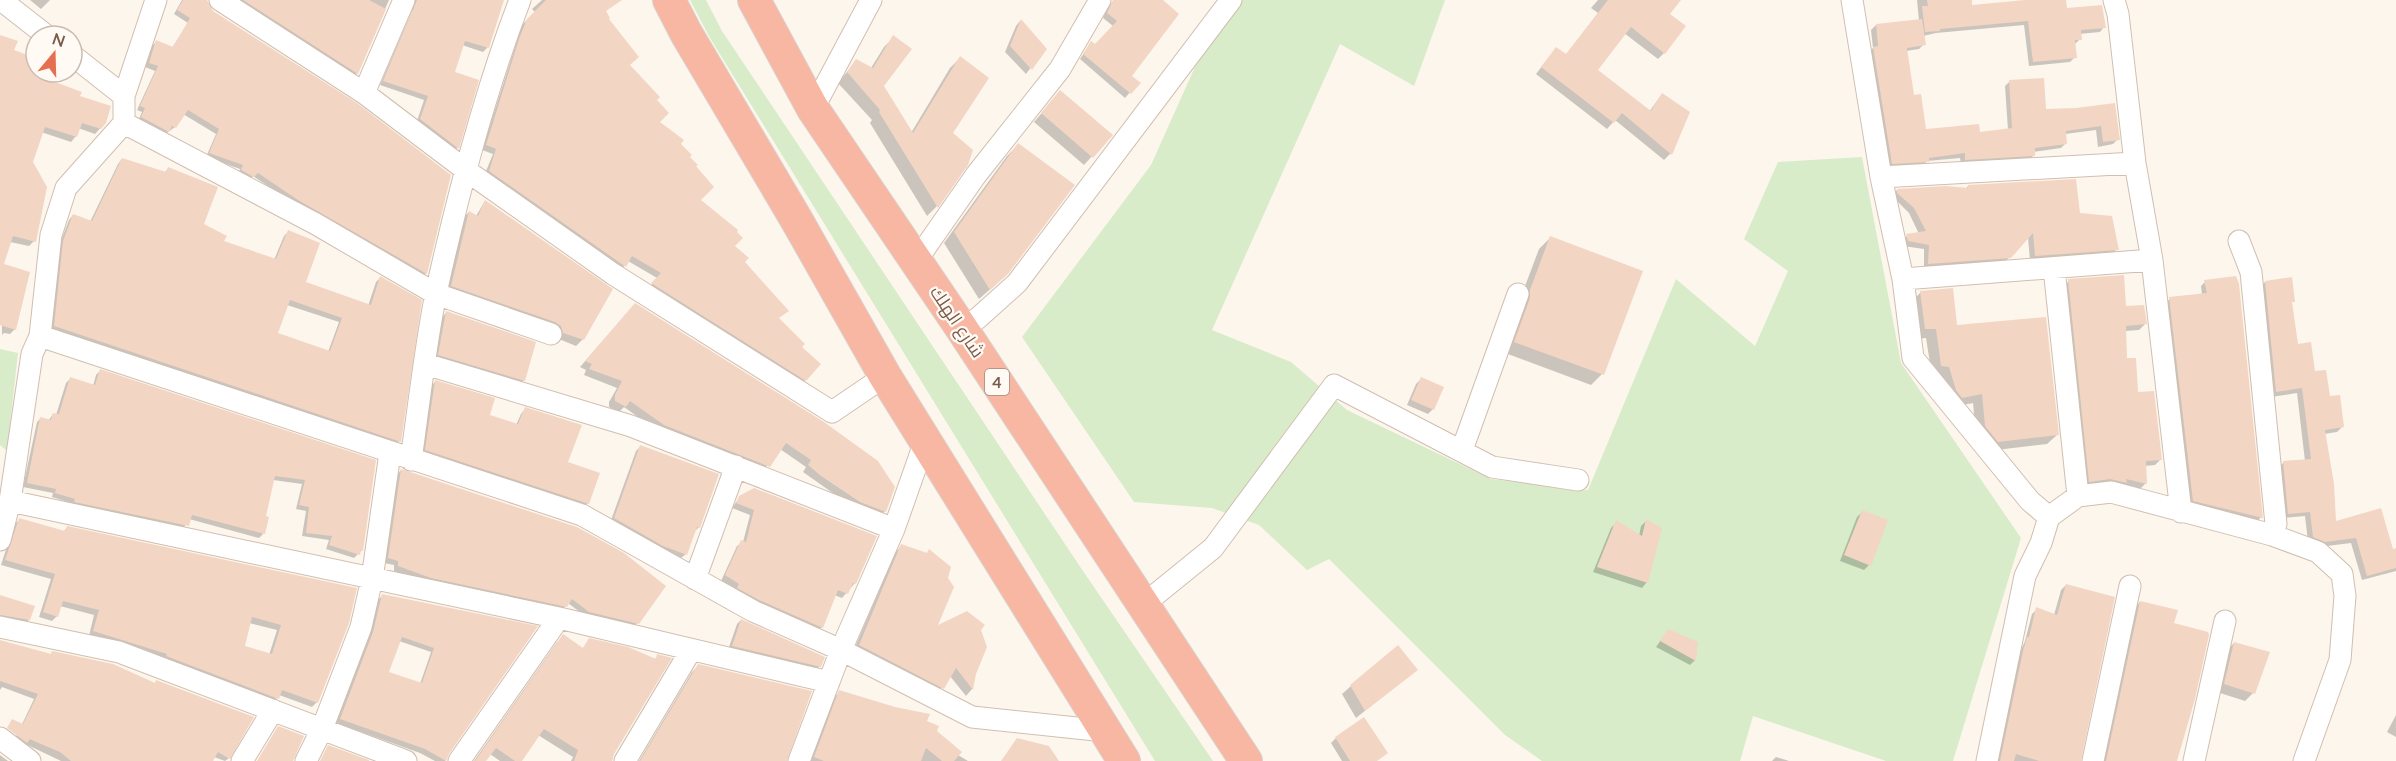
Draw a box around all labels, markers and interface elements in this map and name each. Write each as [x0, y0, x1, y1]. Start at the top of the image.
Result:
north arrow [24, 24, 84, 84]
text: N [50, 28, 68, 50]
street label: شارع الهلك [924, 282, 990, 362]
road number: 4 [985, 369, 1009, 395]

